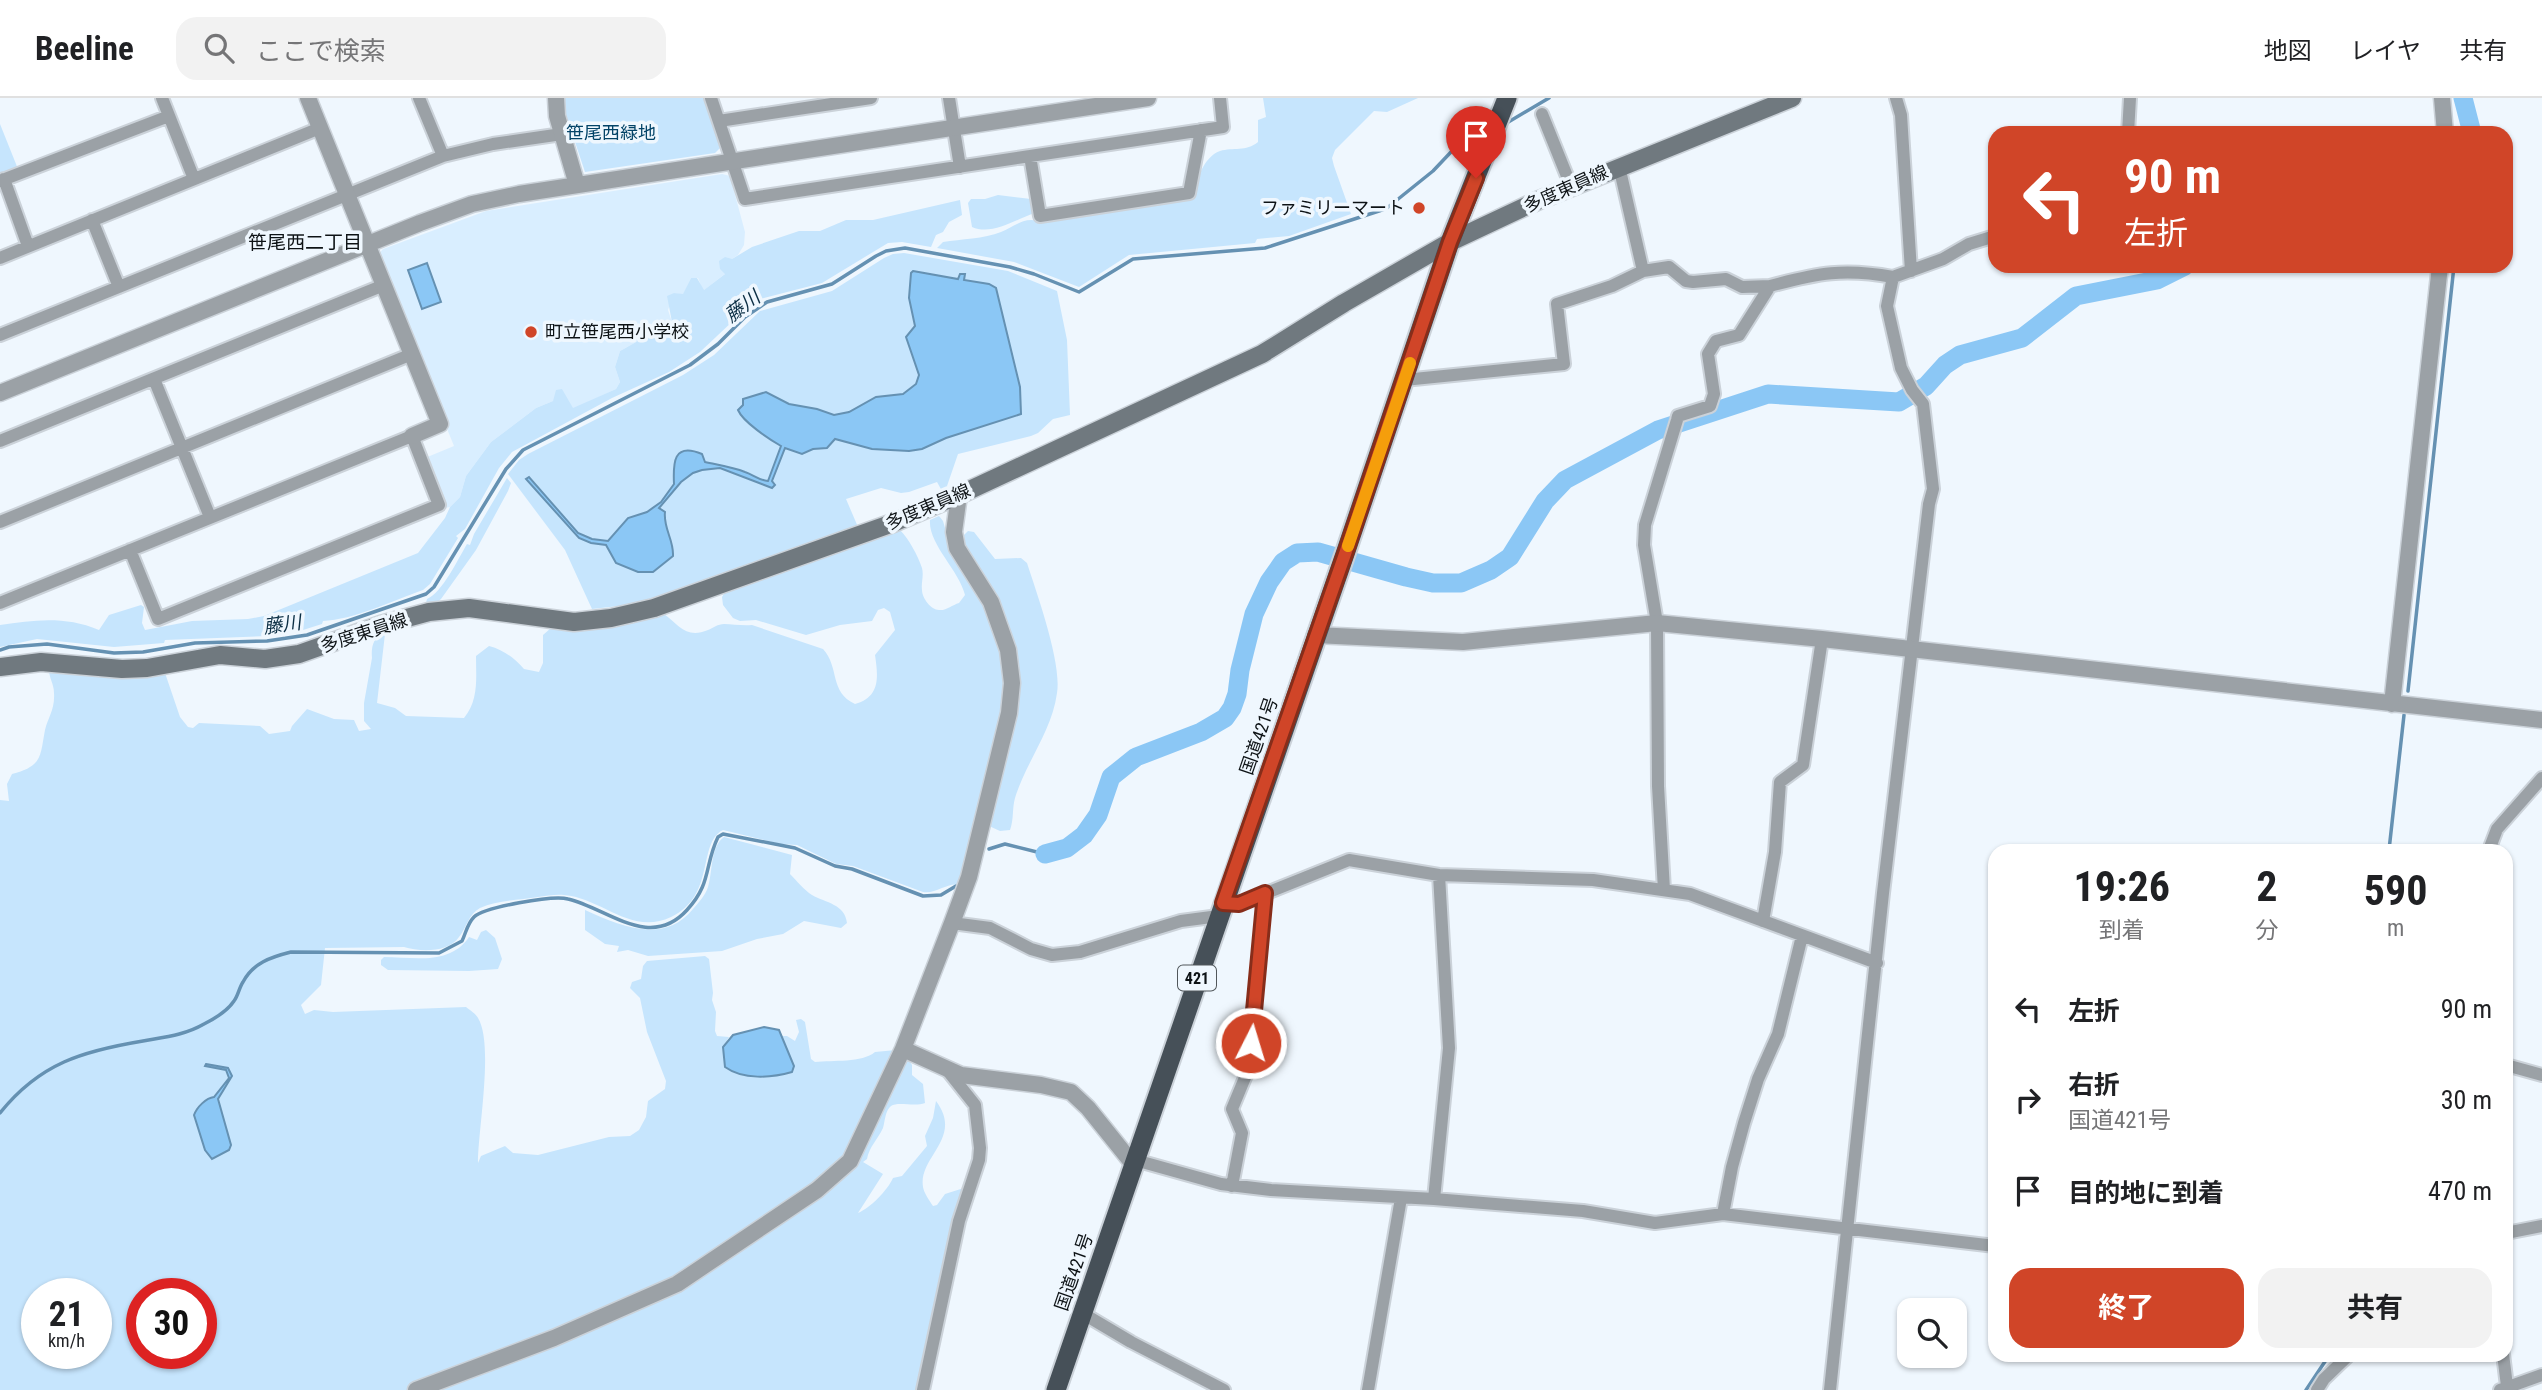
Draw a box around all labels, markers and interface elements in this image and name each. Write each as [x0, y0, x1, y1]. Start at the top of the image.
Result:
search box [176, 17, 666, 80]
text: Beeline [35, 29, 134, 68]
icon: search [200, 29, 238, 67]
text: ここで検索 [256, 36, 386, 66]
text: 地図 [2264, 37, 2312, 65]
text: レイヤ [2350, 37, 2421, 65]
text: 共有 [2459, 37, 2507, 65]
pin [1446, 106, 1506, 178]
icon: arrive [1457, 117, 1495, 155]
park label: 笹尾西緑地 [566, 122, 656, 143]
text: 90 m [2124, 148, 2221, 205]
icon: left [2009, 154, 2100, 245]
street label: 多度東員線 [1520, 161, 1611, 216]
place label: ファミリーマート [1261, 197, 1405, 218]
marker: ファミリーマート [1411, 200, 1427, 216]
text: 左折 [2124, 214, 2188, 252]
district label: 笹尾西二丁目 [248, 231, 362, 254]
water label: 藤川 [720, 285, 766, 327]
place label: 町立笹尾西小学校 [545, 321, 689, 342]
marker: 町立笹尾西小学校 [523, 324, 539, 340]
street label: 多度東員線 [882, 479, 973, 534]
street label: 多度東員線 [318, 609, 410, 656]
water label: 藤川 [262, 610, 304, 639]
street label: 国道421号 [1235, 694, 1282, 777]
text: 19:26 [2073, 862, 2170, 911]
text: 2 [2256, 862, 2277, 911]
text: 590 [2364, 866, 2427, 915]
text: m [2387, 915, 2404, 942]
text: 到着 [2099, 917, 2145, 944]
text: 分 [2255, 917, 2278, 944]
road number: 421 [1178, 965, 1216, 990]
icon: left [2009, 990, 2047, 1028]
text: 90 m [2441, 994, 2492, 1024]
text: 左折 [2068, 996, 2120, 1026]
position arrow [1214, 1006, 1288, 1080]
text: 右折 [2068, 1070, 2120, 1100]
icon: right [2009, 1081, 2047, 1119]
text: 30 m [2441, 1085, 2492, 1115]
text: 国道421号 [2068, 1107, 2171, 1134]
icon: arrive [2009, 1172, 2047, 1210]
text: 470 m [2428, 1176, 2492, 1206]
text: 目的地に到着 [2068, 1178, 2224, 1208]
street label: 国道421号 [1050, 1230, 1097, 1313]
button: 終了 [2009, 1268, 2244, 1348]
button: 共有 [2258, 1268, 2492, 1348]
speed limit sign: 30 [126, 1278, 217, 1369]
text: 21 [49, 1294, 84, 1335]
map controls [1897, 1298, 1967, 1368]
button: search [1897, 1298, 1967, 1368]
text: km/h [48, 1330, 85, 1351]

